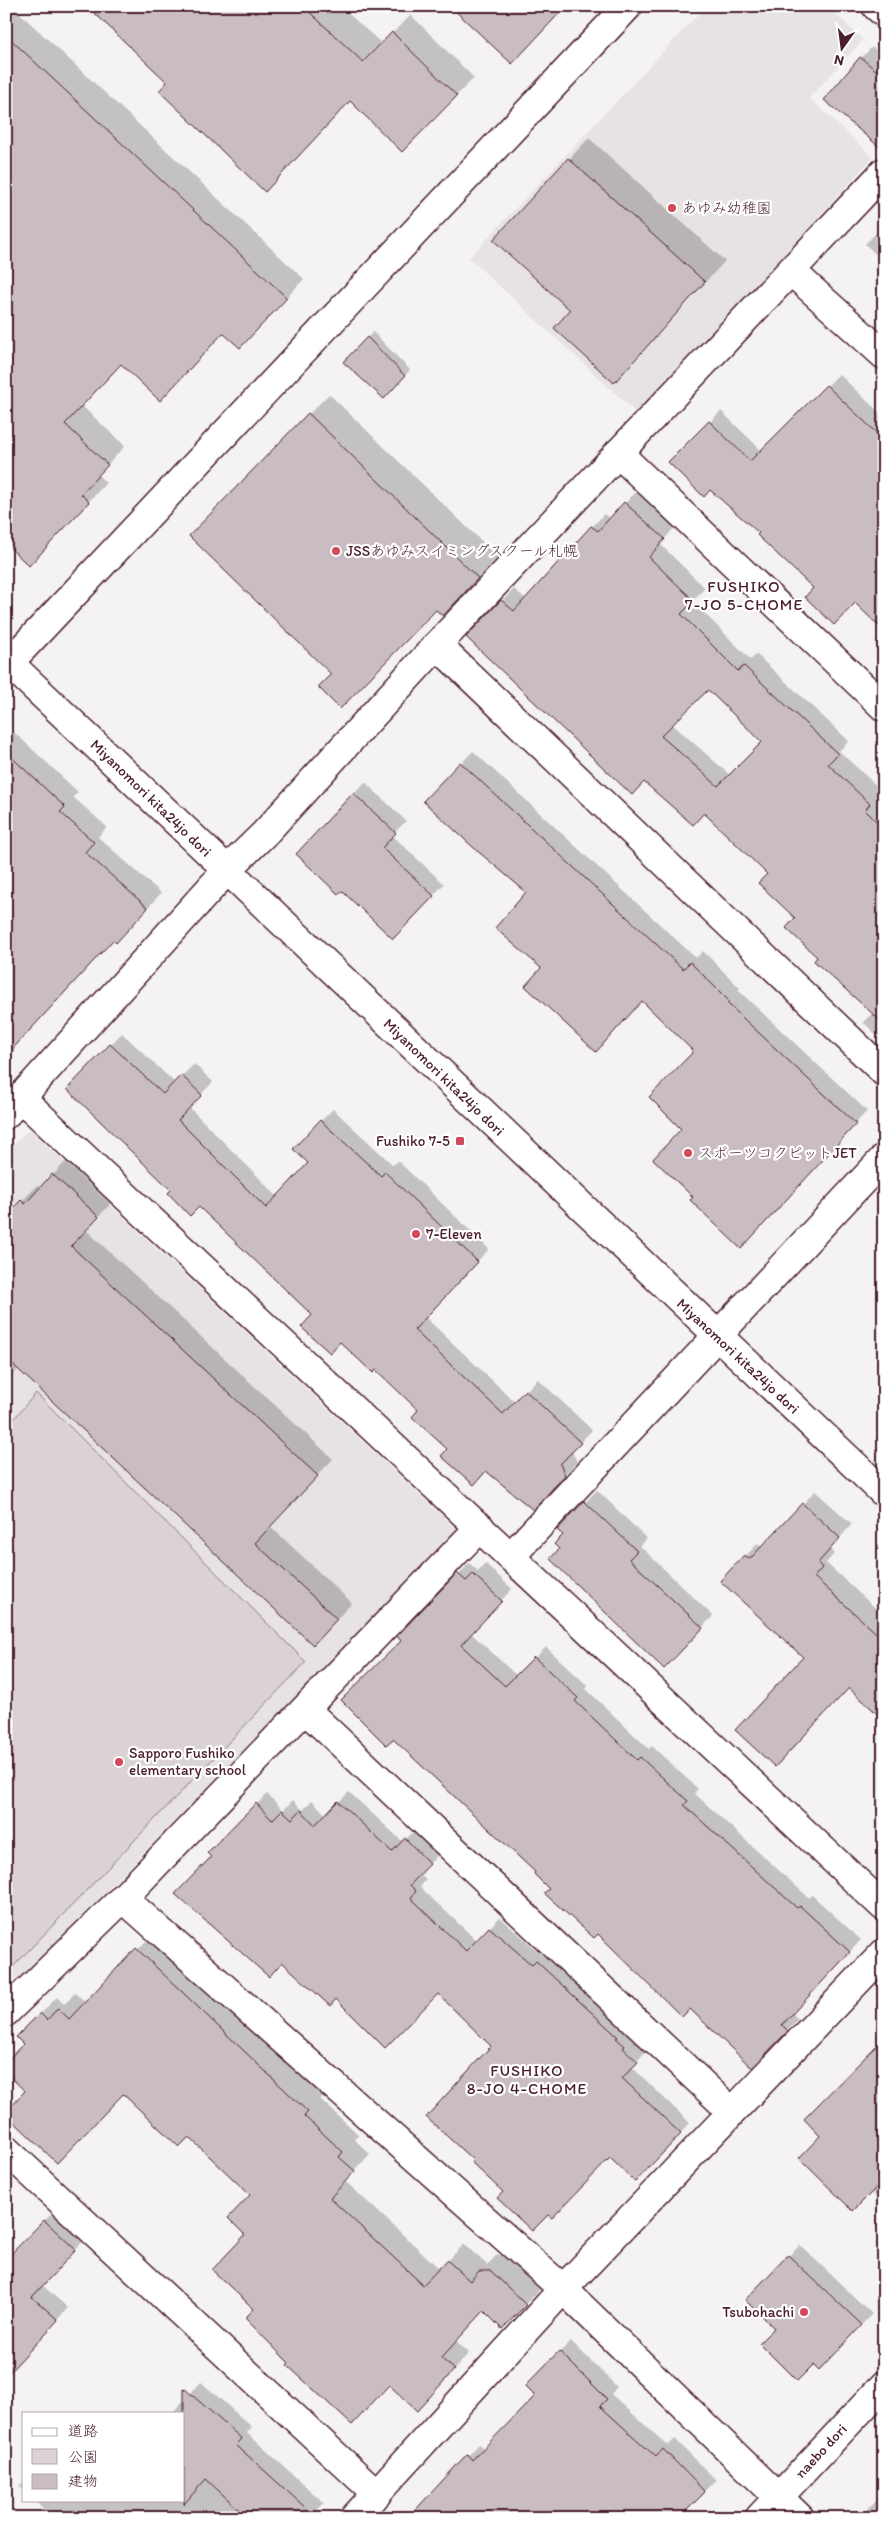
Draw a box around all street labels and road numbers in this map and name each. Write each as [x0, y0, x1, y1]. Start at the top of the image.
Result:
street label: Miyanomori kita24jo dori [87, 736, 215, 860]
street label: Miyanomori kita24jo dori [380, 1015, 508, 1139]
street label: Miyanomori kita24jo dori [673, 1294, 803, 1418]
street label: naebo dori [791, 2420, 851, 2482]

